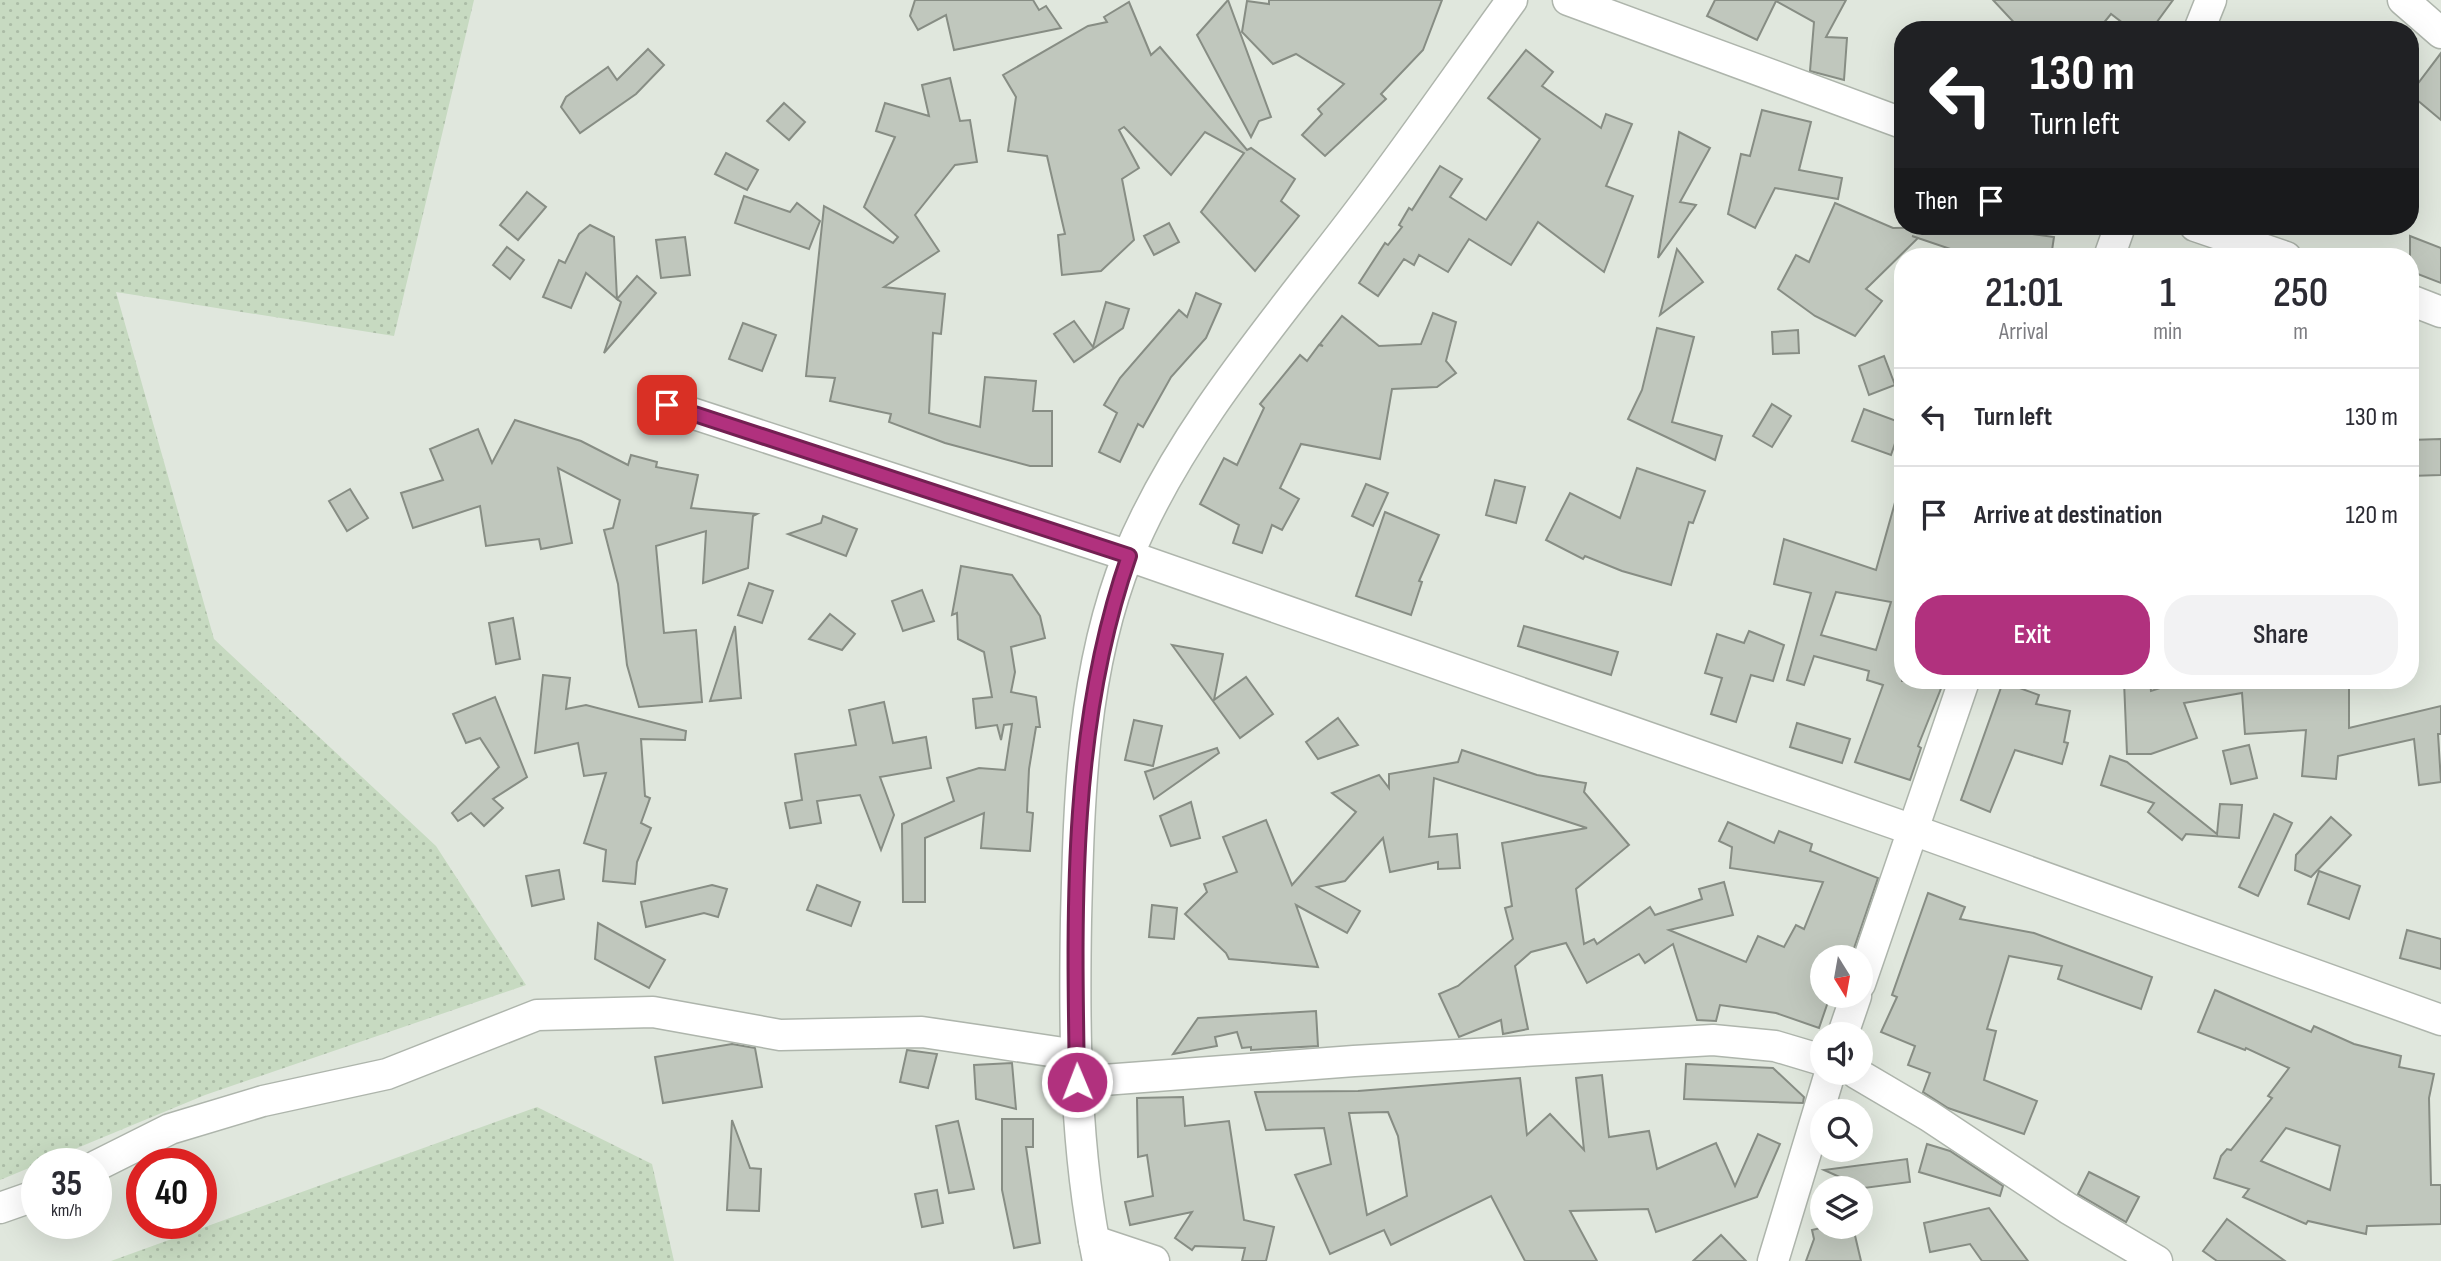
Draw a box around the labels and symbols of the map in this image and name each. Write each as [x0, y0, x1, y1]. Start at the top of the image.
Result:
pin [637, 375, 697, 435]
north arrow [1810, 945, 1872, 1008]
position arrow [1040, 1045, 1114, 1119]
speed limit sign: 40 [126, 1148, 217, 1239]

